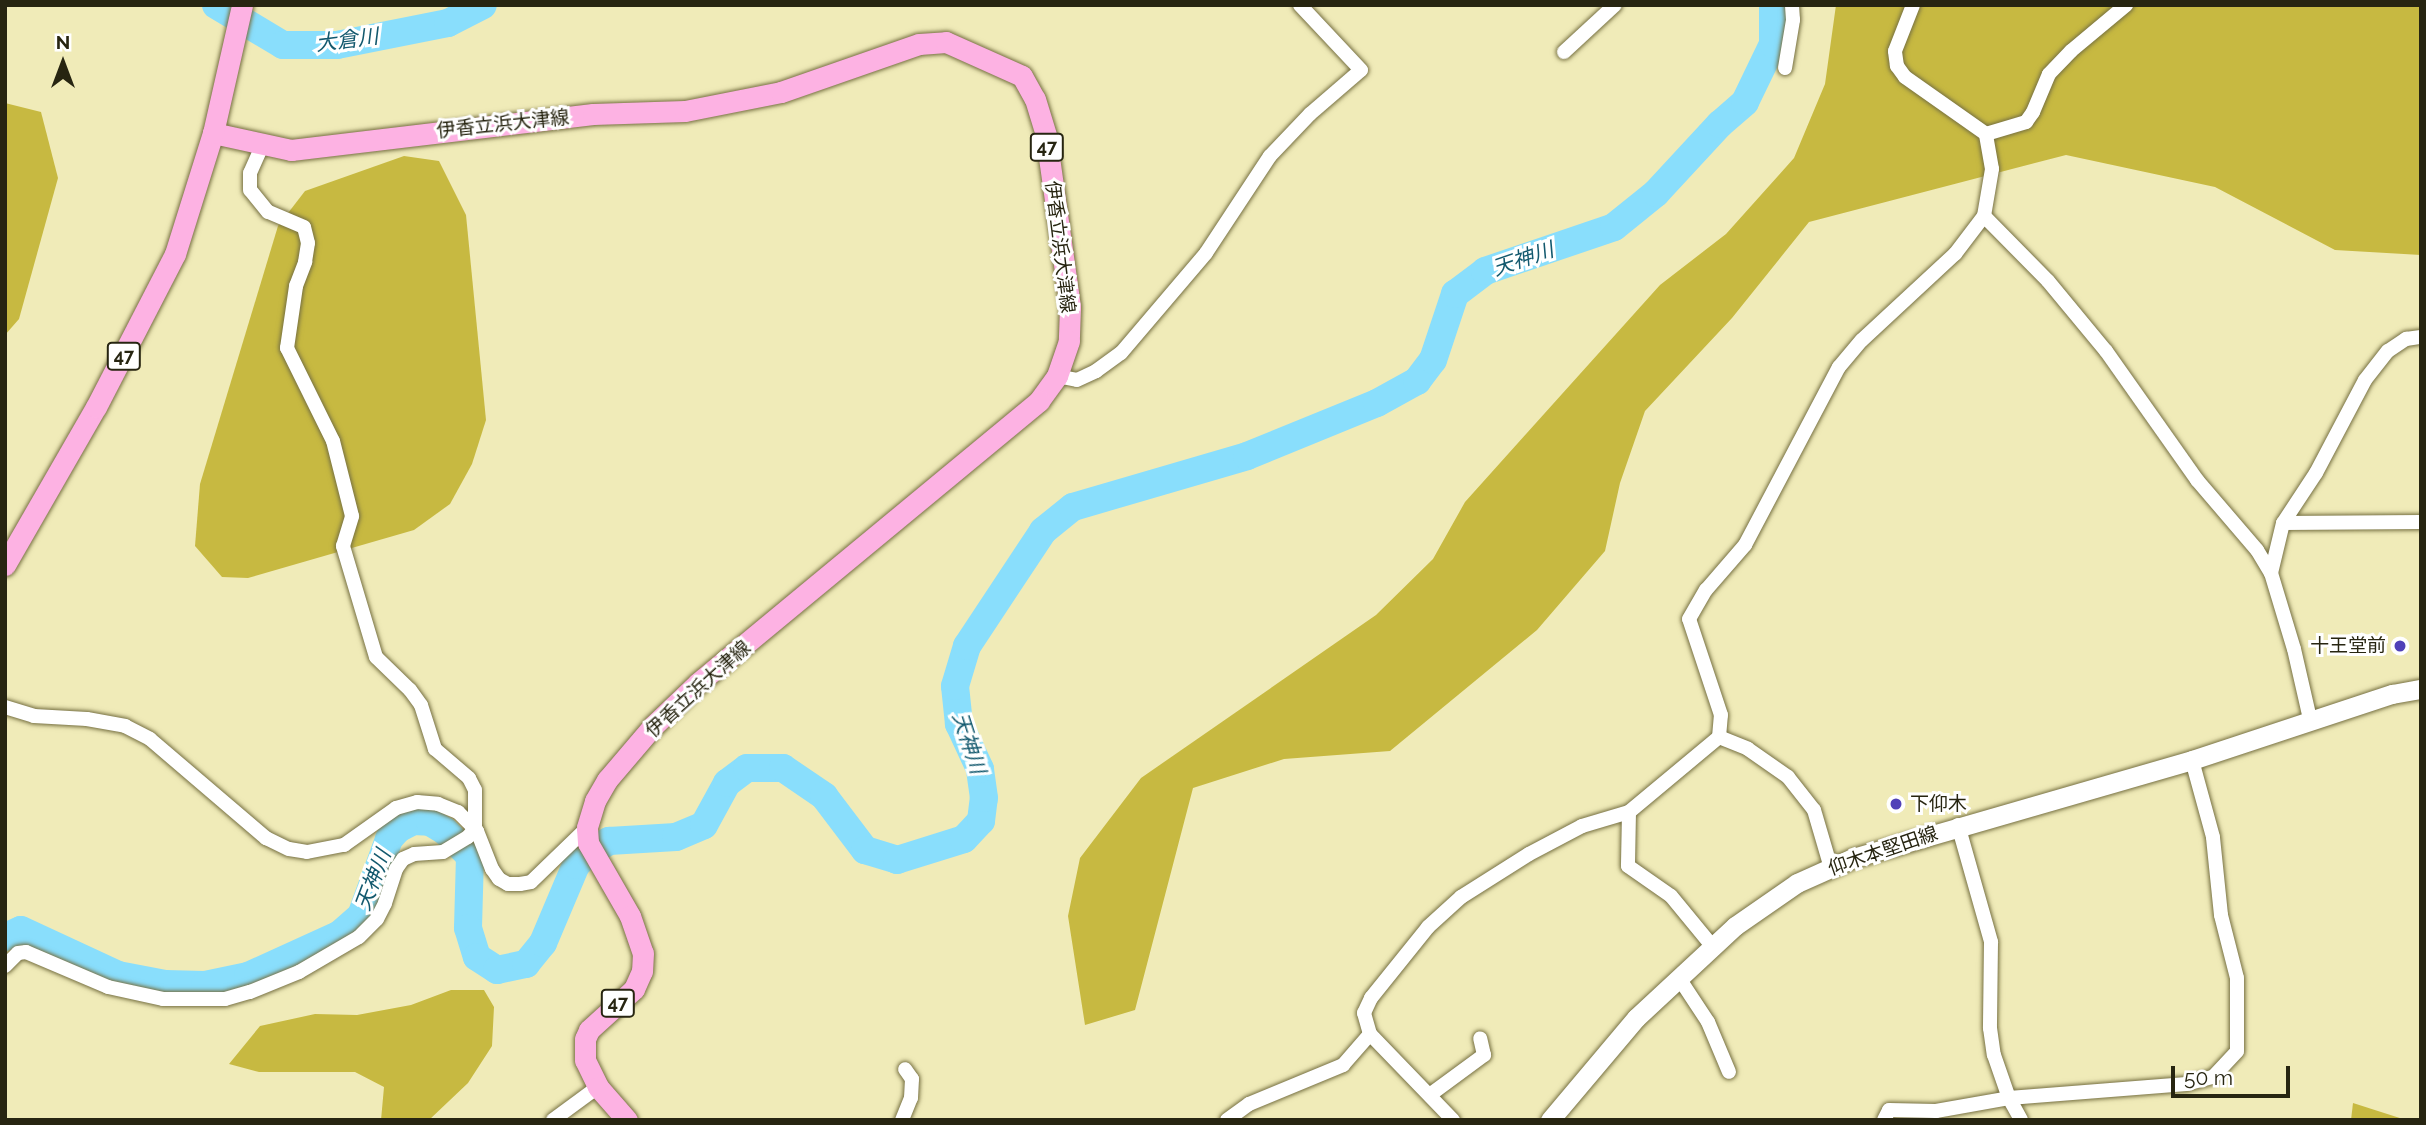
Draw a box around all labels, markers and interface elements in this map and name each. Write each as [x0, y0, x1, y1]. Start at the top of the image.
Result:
water label: 大倉川 [314, 24, 380, 56]
north arrow [28, 28, 98, 98]
text: N [56, 31, 70, 53]
street label: 伊香立浜大津線 [436, 106, 570, 142]
road number: 47 [1030, 132, 1064, 162]
street label: 伊香立浜大津線 [1041, 180, 1079, 314]
water label: 天神川 [1489, 237, 1557, 281]
road number: 47 [106, 342, 142, 370]
place label: 十王堂前 [2310, 635, 2386, 657]
street label: 伊香立浜大津線 [641, 636, 755, 742]
marker: 十王堂前 [2392, 638, 2408, 654]
water label: 天神川 [947, 709, 991, 777]
place label: 下仰木 [1910, 793, 1967, 815]
marker: 下仰木 [1888, 796, 1904, 812]
street label: 仰木本堅田線 [1825, 822, 1941, 880]
water label: 天神川 [350, 846, 396, 914]
road number: 47 [600, 988, 636, 1018]
scale bar [2174, 1052, 2293, 1096]
text: 50 m [2184, 1065, 2233, 1090]

